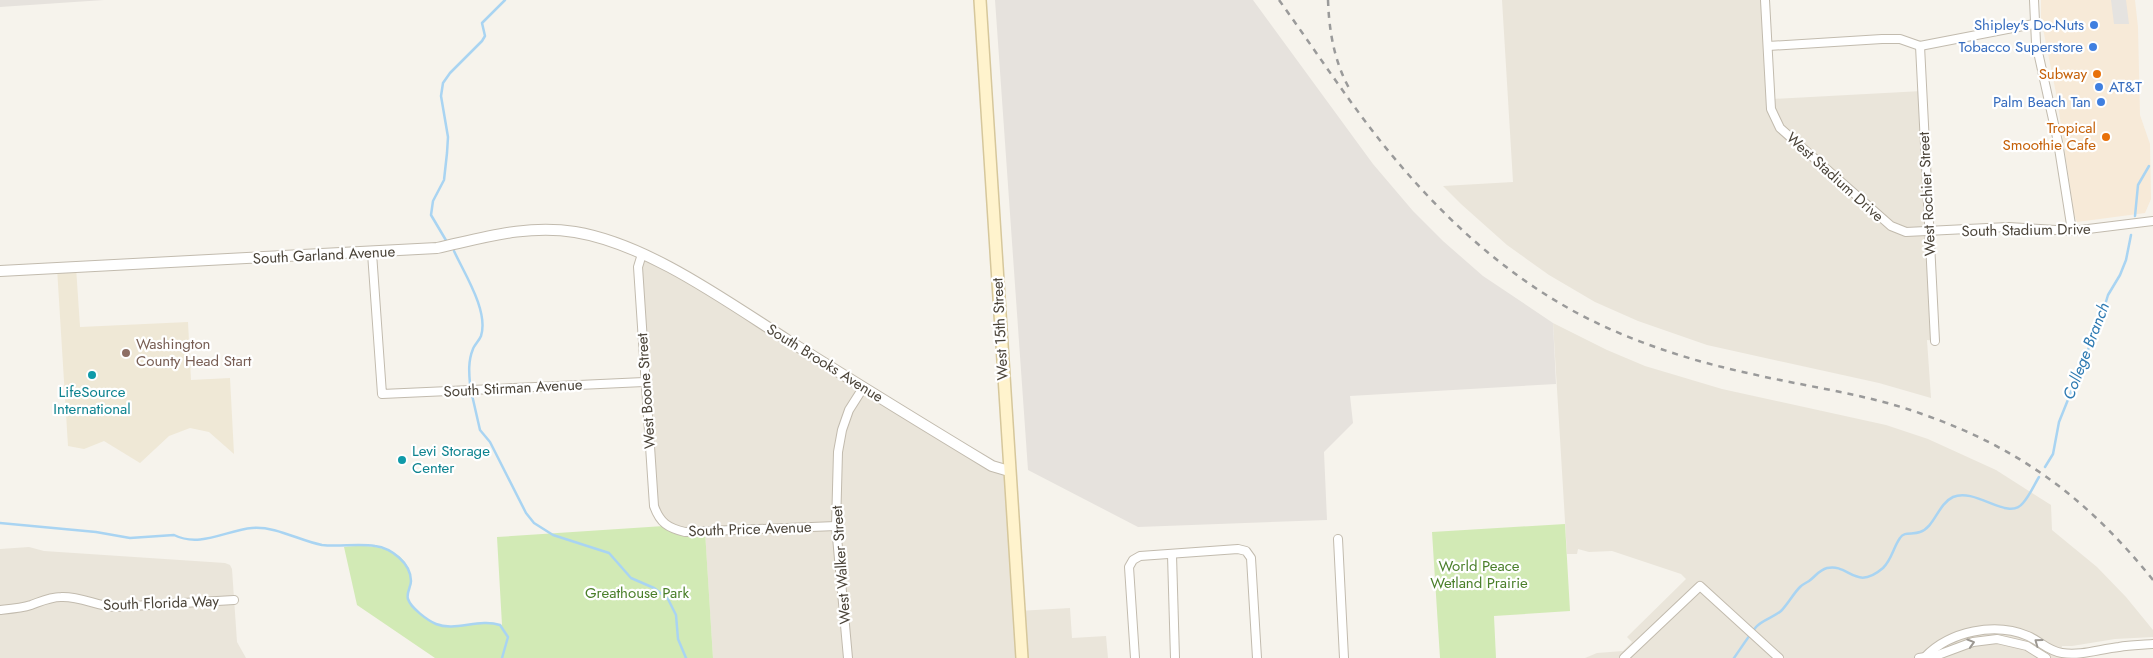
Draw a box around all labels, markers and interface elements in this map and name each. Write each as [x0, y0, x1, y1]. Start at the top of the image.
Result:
place label: Shipley's Do-Nuts [1974, 14, 2084, 36]
marker: Shipley's Do-Nuts [2088, 19, 2100, 31]
place label: Tobacco Superstore [1959, 36, 2083, 58]
marker: Tobacco Superstore [2087, 41, 2099, 53]
place label: Subway [2039, 63, 2087, 85]
marker: Subway [2091, 68, 2103, 80]
place label: AT&T [2109, 76, 2142, 98]
marker: AT&T [2093, 81, 2105, 93]
place label: Palm Beach Tan [1993, 91, 2091, 113]
marker: Palm Beach Tan [2095, 96, 2107, 108]
place label: Tropical Smoothie Cafe [2003, 117, 2096, 156]
street label: West Stadium Drive [1781, 127, 1889, 227]
street label: West Rochier Street [1913, 131, 1941, 257]
marker: Tropical Smoothie Cafe [2100, 131, 2112, 143]
street label: South Stadium Drive [1961, 218, 2091, 242]
street label: South Garland Avenue [252, 240, 396, 270]
street label: West 15th Street [986, 277, 1014, 381]
water label: College Branch [2057, 299, 2115, 403]
street label: South Brooks Avenue [762, 318, 888, 408]
street label: West Boone Street [631, 332, 661, 450]
place label: Washington County Head Start [136, 333, 252, 372]
marker: Washington County Head Start [120, 347, 132, 359]
marker: LifeSource International [86, 369, 98, 381]
street label: South Stirman Avenue [443, 373, 583, 403]
place label: LifeSource International [53, 381, 131, 420]
place label: Levi Storage Center [412, 440, 490, 479]
marker: Levi Storage Center [396, 454, 408, 466]
street label: West Walker Street [826, 504, 856, 625]
street label: South Price Avenue [688, 516, 812, 542]
park label: World Peace Wetland Prairie [1430, 555, 1528, 594]
park label: Greathouse Park [585, 582, 689, 604]
street label: South Florida Way [103, 590, 220, 616]
one-way arrow [1966, 639, 1975, 649]
one-way arrow [2034, 639, 2044, 648]

